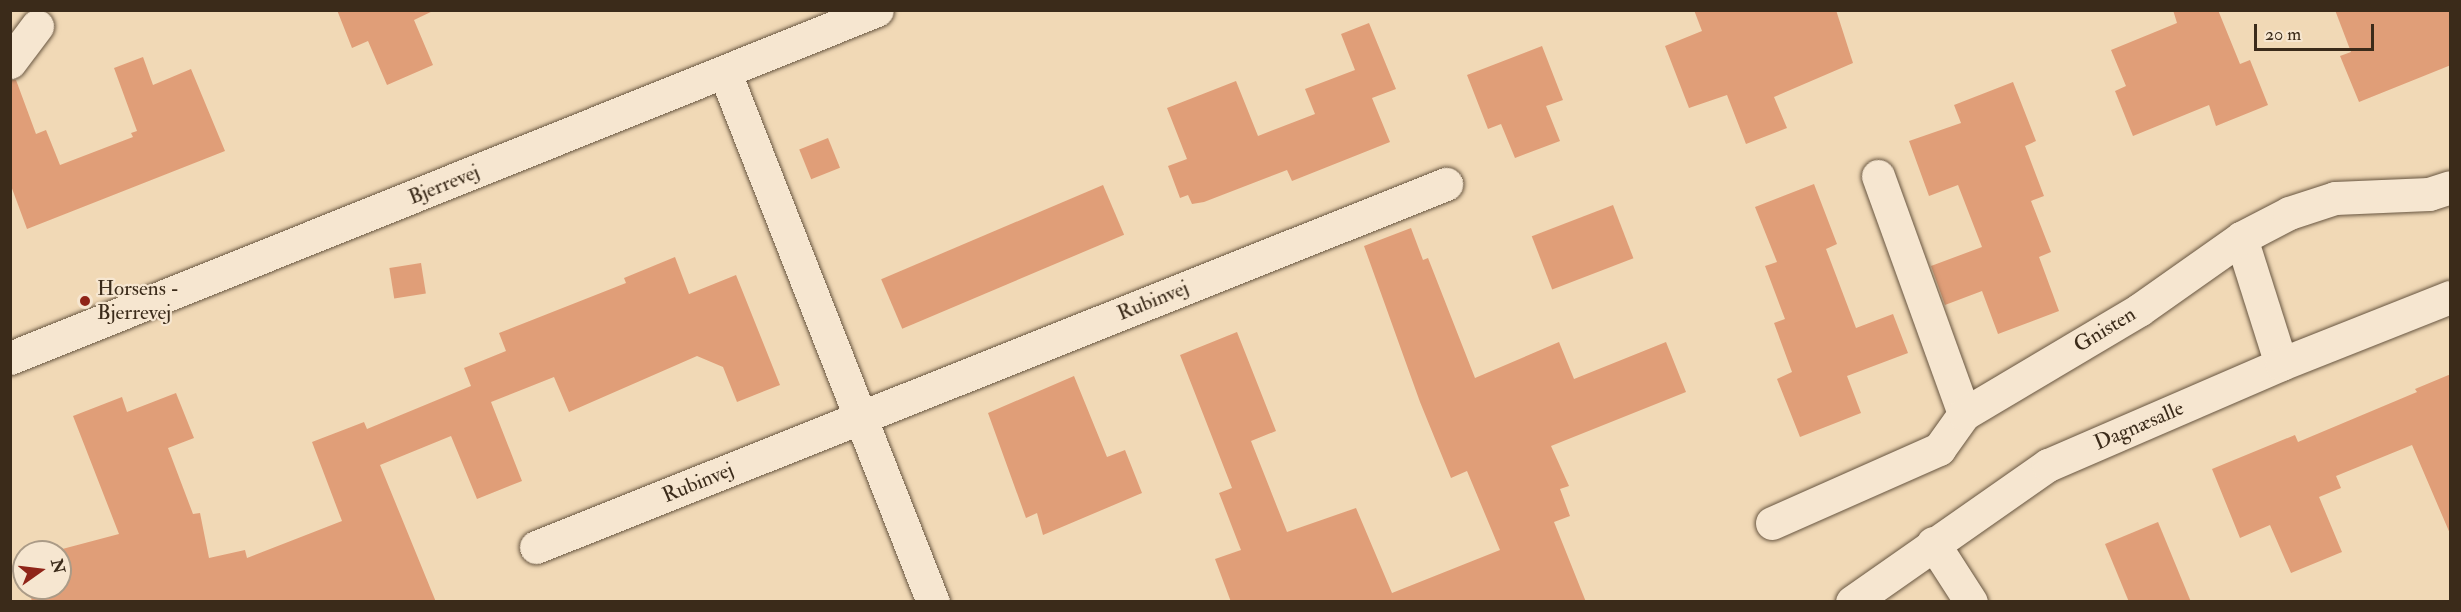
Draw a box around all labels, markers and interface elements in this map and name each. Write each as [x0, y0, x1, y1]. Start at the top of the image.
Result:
scale bar [2257, 12, 2377, 50]
text: 20 m [2265, 23, 2301, 46]
street label: Bjerrevej [405, 159, 483, 211]
street label: Rubinvej [1114, 275, 1192, 327]
place label: Horsens - Bjerrevej [97, 276, 179, 326]
marker: Horsens - Bjerrevej [78, 294, 92, 308]
street label: Gnisten [2070, 302, 2140, 358]
street label: Dagnæsalle [2090, 396, 2188, 456]
street label: Rubinvej [659, 457, 737, 509]
north arrow [12, 540, 72, 600]
text: N [46, 557, 69, 575]

